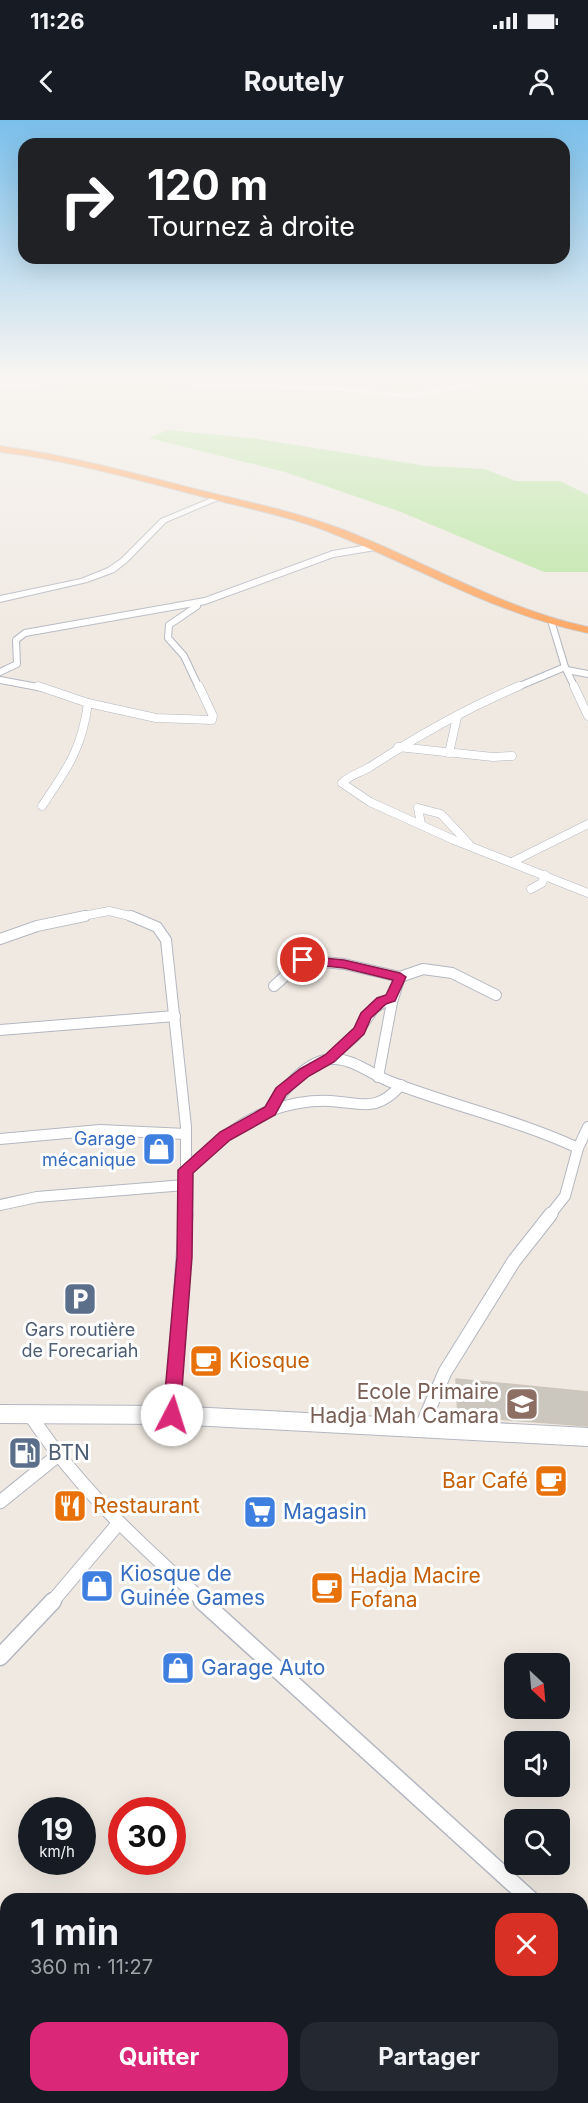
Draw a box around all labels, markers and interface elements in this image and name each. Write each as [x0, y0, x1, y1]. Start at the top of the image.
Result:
text: 11:26 [30, 8, 84, 34]
icon: back [30, 65, 63, 98]
text: Routely [244, 65, 344, 98]
icon: person [525, 65, 558, 98]
text: 120 m [147, 159, 268, 210]
icon: right [48, 162, 126, 240]
text: Tournez à droite [147, 210, 355, 243]
pin [277, 934, 328, 985]
icon: arrive [286, 943, 319, 976]
place label: Garage mécanique [42, 1128, 136, 1170]
shop icon: Garage mécanique [141, 1131, 177, 1167]
parking icon: Gars routière de Forecariah [62, 1281, 98, 1317]
place label: Gars routière de Forecariah [22, 1319, 139, 1361]
cafe icon: Kiosque [188, 1343, 224, 1379]
place label: Kiosque [229, 1348, 310, 1373]
place label: Ecole Primaire Hadja Mah Camara [310, 1379, 499, 1428]
position arrow [140, 1383, 204, 1447]
school or university icon: Ecole Primaire Hadja Mah Camara [504, 1386, 540, 1422]
fuel station icon: BTN [7, 1435, 43, 1471]
place label: BTN [48, 1440, 90, 1465]
cafe icon: Bar Café [533, 1463, 569, 1499]
place label: Bar Café [442, 1468, 528, 1493]
restaurant icon: Restaurant [52, 1488, 88, 1524]
place label: Restaurant [93, 1493, 200, 1518]
supermarket icon: Magasin [242, 1494, 278, 1530]
place label: Magasin [283, 1499, 367, 1524]
place label: Kiosque de Guinée Games [120, 1561, 265, 1610]
place label: Hadja Macire Fofana [350, 1563, 481, 1612]
shop icon: Kiosque de Guinée Games [79, 1568, 115, 1604]
cafe icon: Hadja Macire Fofana [309, 1570, 345, 1606]
shop icon: Garage Auto [160, 1650, 196, 1686]
north arrow [504, 1653, 570, 1719]
map controls [504, 1653, 570, 1875]
place label: Garage Auto [201, 1655, 325, 1680]
button: sound [504, 1731, 570, 1797]
speed limit sign: 30 [108, 1797, 186, 1875]
button: search [504, 1809, 570, 1875]
text: 19 [41, 1811, 73, 1847]
text: km/h [39, 1842, 75, 1861]
text: 1 min [30, 1910, 119, 1954]
button: close [495, 1913, 558, 1976]
text: 360 m · 11:27 [30, 1955, 153, 1979]
button: Quitter [30, 2022, 288, 2091]
button: Partager [300, 2022, 558, 2091]

